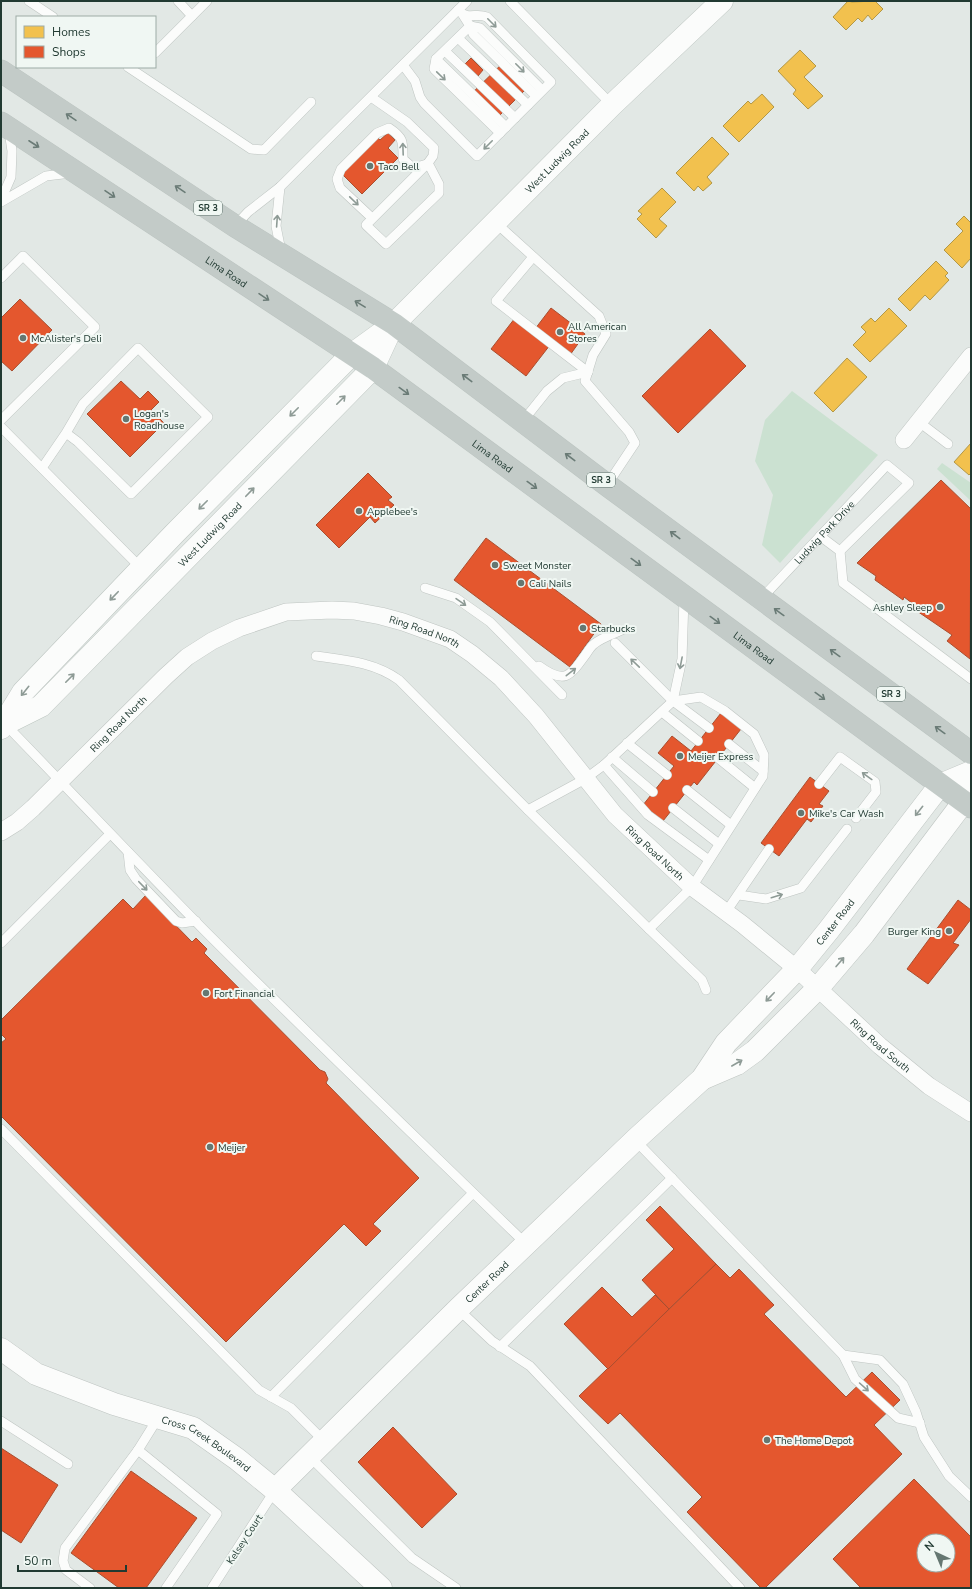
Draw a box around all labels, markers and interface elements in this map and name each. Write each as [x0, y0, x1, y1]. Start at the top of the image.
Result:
legend [16, 16, 156, 68]
one-way arrow [487, 18, 497, 28]
text: Homes [52, 24, 90, 40]
text: Shops [52, 44, 86, 60]
one-way arrow [515, 63, 525, 73]
one-way arrow [436, 71, 446, 81]
one-way arrow [66, 113, 77, 121]
street label: West Ludwig Road [522, 126, 593, 197]
one-way arrow [28, 140, 39, 148]
one-way arrow [483, 140, 493, 149]
one-way arrow [399, 143, 407, 156]
place label: Taco Bell [378, 160, 419, 174]
marker: Taco Bell [365, 161, 375, 171]
one-way arrow [174, 185, 185, 193]
one-way arrow [104, 190, 115, 198]
one-way arrow [349, 196, 359, 206]
road number: SR 3 [194, 201, 222, 215]
one-way arrow [274, 215, 281, 228]
street label: Lima Road [202, 253, 250, 291]
one-way arrow [259, 293, 270, 302]
one-way arrow [354, 299, 366, 307]
place label: All American Stores [568, 320, 626, 346]
marker: All American Stores [555, 327, 565, 337]
place label: McAlister's Deli [31, 332, 101, 346]
marker: McAlister's Deli [18, 333, 28, 343]
one-way arrow [462, 374, 473, 382]
one-way arrow [399, 387, 410, 395]
one-way arrow [336, 395, 346, 404]
place label: Logan's Roadhouse [134, 407, 184, 433]
one-way arrow [290, 407, 299, 417]
marker: Logan's Roadhouse [121, 414, 131, 424]
street label: Lima Road [469, 437, 516, 477]
one-way arrow [565, 453, 576, 461]
road number: SR 3 [587, 473, 615, 487]
one-way arrow [526, 480, 537, 489]
one-way arrow [245, 487, 255, 497]
street label: Ludwig Park Drive [791, 498, 858, 567]
street label: West Ludwig Road [175, 499, 246, 571]
one-way arrow [198, 500, 208, 509]
place label: Applebee's [367, 505, 418, 519]
marker: Applebee's [354, 506, 364, 516]
one-way arrow [669, 530, 680, 539]
one-way arrow [631, 557, 642, 566]
place label: Sweet Monster [503, 559, 571, 573]
marker: Sweet Monster [490, 560, 500, 570]
place label: Cali Nails [529, 577, 572, 591]
marker: Cali Nails [516, 578, 526, 588]
one-way arrow [109, 591, 119, 601]
one-way arrow [456, 598, 467, 606]
place label: Ashley Sleep [873, 601, 932, 615]
marker: Ashley Sleep [935, 602, 945, 612]
one-way arrow [774, 608, 785, 616]
street label: Ring Road North [387, 613, 463, 652]
one-way arrow [710, 615, 721, 624]
place label: Starbucks [591, 622, 635, 636]
marker: Starbucks [578, 623, 588, 633]
street label: Lima Road [730, 629, 777, 668]
one-way arrow [829, 649, 840, 657]
one-way arrow [677, 656, 685, 669]
one-way arrow [631, 659, 641, 668]
one-way arrow [565, 667, 576, 676]
one-way arrow [65, 673, 75, 683]
one-way arrow [21, 685, 29, 696]
road number: SR 3 [877, 687, 905, 701]
one-way arrow [814, 692, 825, 701]
street label: Ring Road North [87, 693, 150, 756]
one-way arrow [934, 726, 945, 734]
place label: Meijer Express [688, 750, 754, 764]
marker: Meijer Express [675, 751, 685, 761]
one-way arrow [861, 772, 872, 780]
one-way arrow [915, 806, 924, 817]
place label: Mike's Car Wash [809, 807, 884, 821]
marker: Mike's Car Wash [796, 808, 806, 818]
street label: Ring Road North [622, 823, 687, 884]
one-way arrow [138, 881, 148, 891]
one-way arrow [770, 892, 783, 899]
street label: Center Road [813, 896, 858, 949]
place label: Burger King [888, 925, 941, 939]
marker: Burger King [944, 926, 954, 936]
one-way arrow [835, 957, 844, 968]
place label: Fort Financial [214, 987, 274, 1001]
marker: Fort Financial [201, 988, 211, 998]
one-way arrow [766, 992, 775, 1002]
street label: Ring Road South [847, 1016, 913, 1076]
one-way arrow [731, 1058, 743, 1066]
place label: Meijer [218, 1141, 246, 1155]
marker: Meijer [205, 1142, 215, 1152]
street label: Center Road [462, 1258, 512, 1307]
one-way arrow [859, 1382, 869, 1392]
street label: Cross Creek Boulevard [160, 1413, 253, 1476]
place label: The Home Depot [775, 1434, 852, 1448]
marker: The Home Depot [762, 1435, 772, 1445]
street label: Kelsey Court [223, 1511, 267, 1567]
north arrow [916, 1533, 956, 1573]
text: N [921, 1538, 938, 1554]
scale bar [18, 1547, 126, 1573]
text: 50 m [24, 1553, 52, 1569]

